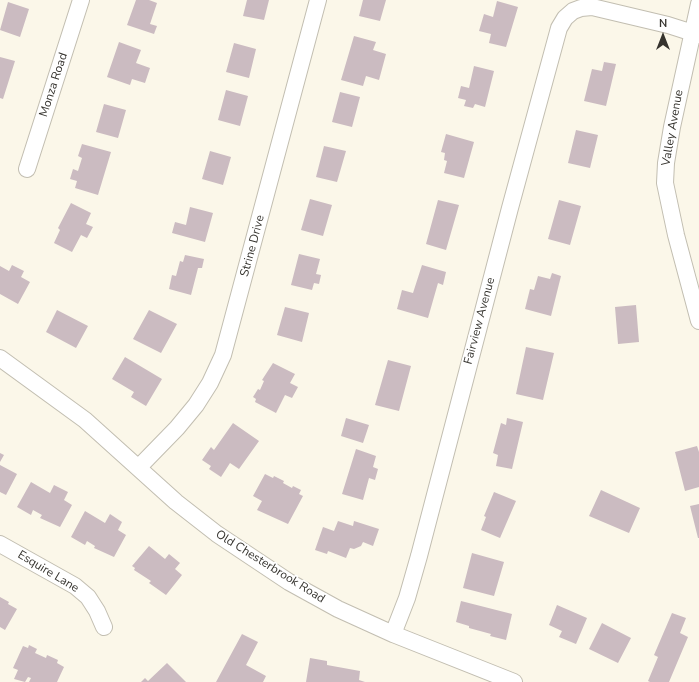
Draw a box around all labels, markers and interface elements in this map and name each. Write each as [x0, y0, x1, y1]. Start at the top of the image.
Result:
north arrow [643, 16, 683, 56]
text: N [659, 16, 667, 31]
street label: Monza Road [37, 51, 71, 119]
street label: Valley Avenue [659, 89, 687, 167]
street label: Strine Drive [238, 214, 268, 278]
street label: Fairview Avenue [461, 276, 499, 366]
street label: Old Chesterbrook Road [213, 527, 327, 607]
street label: Esquire Lane [15, 548, 81, 596]

